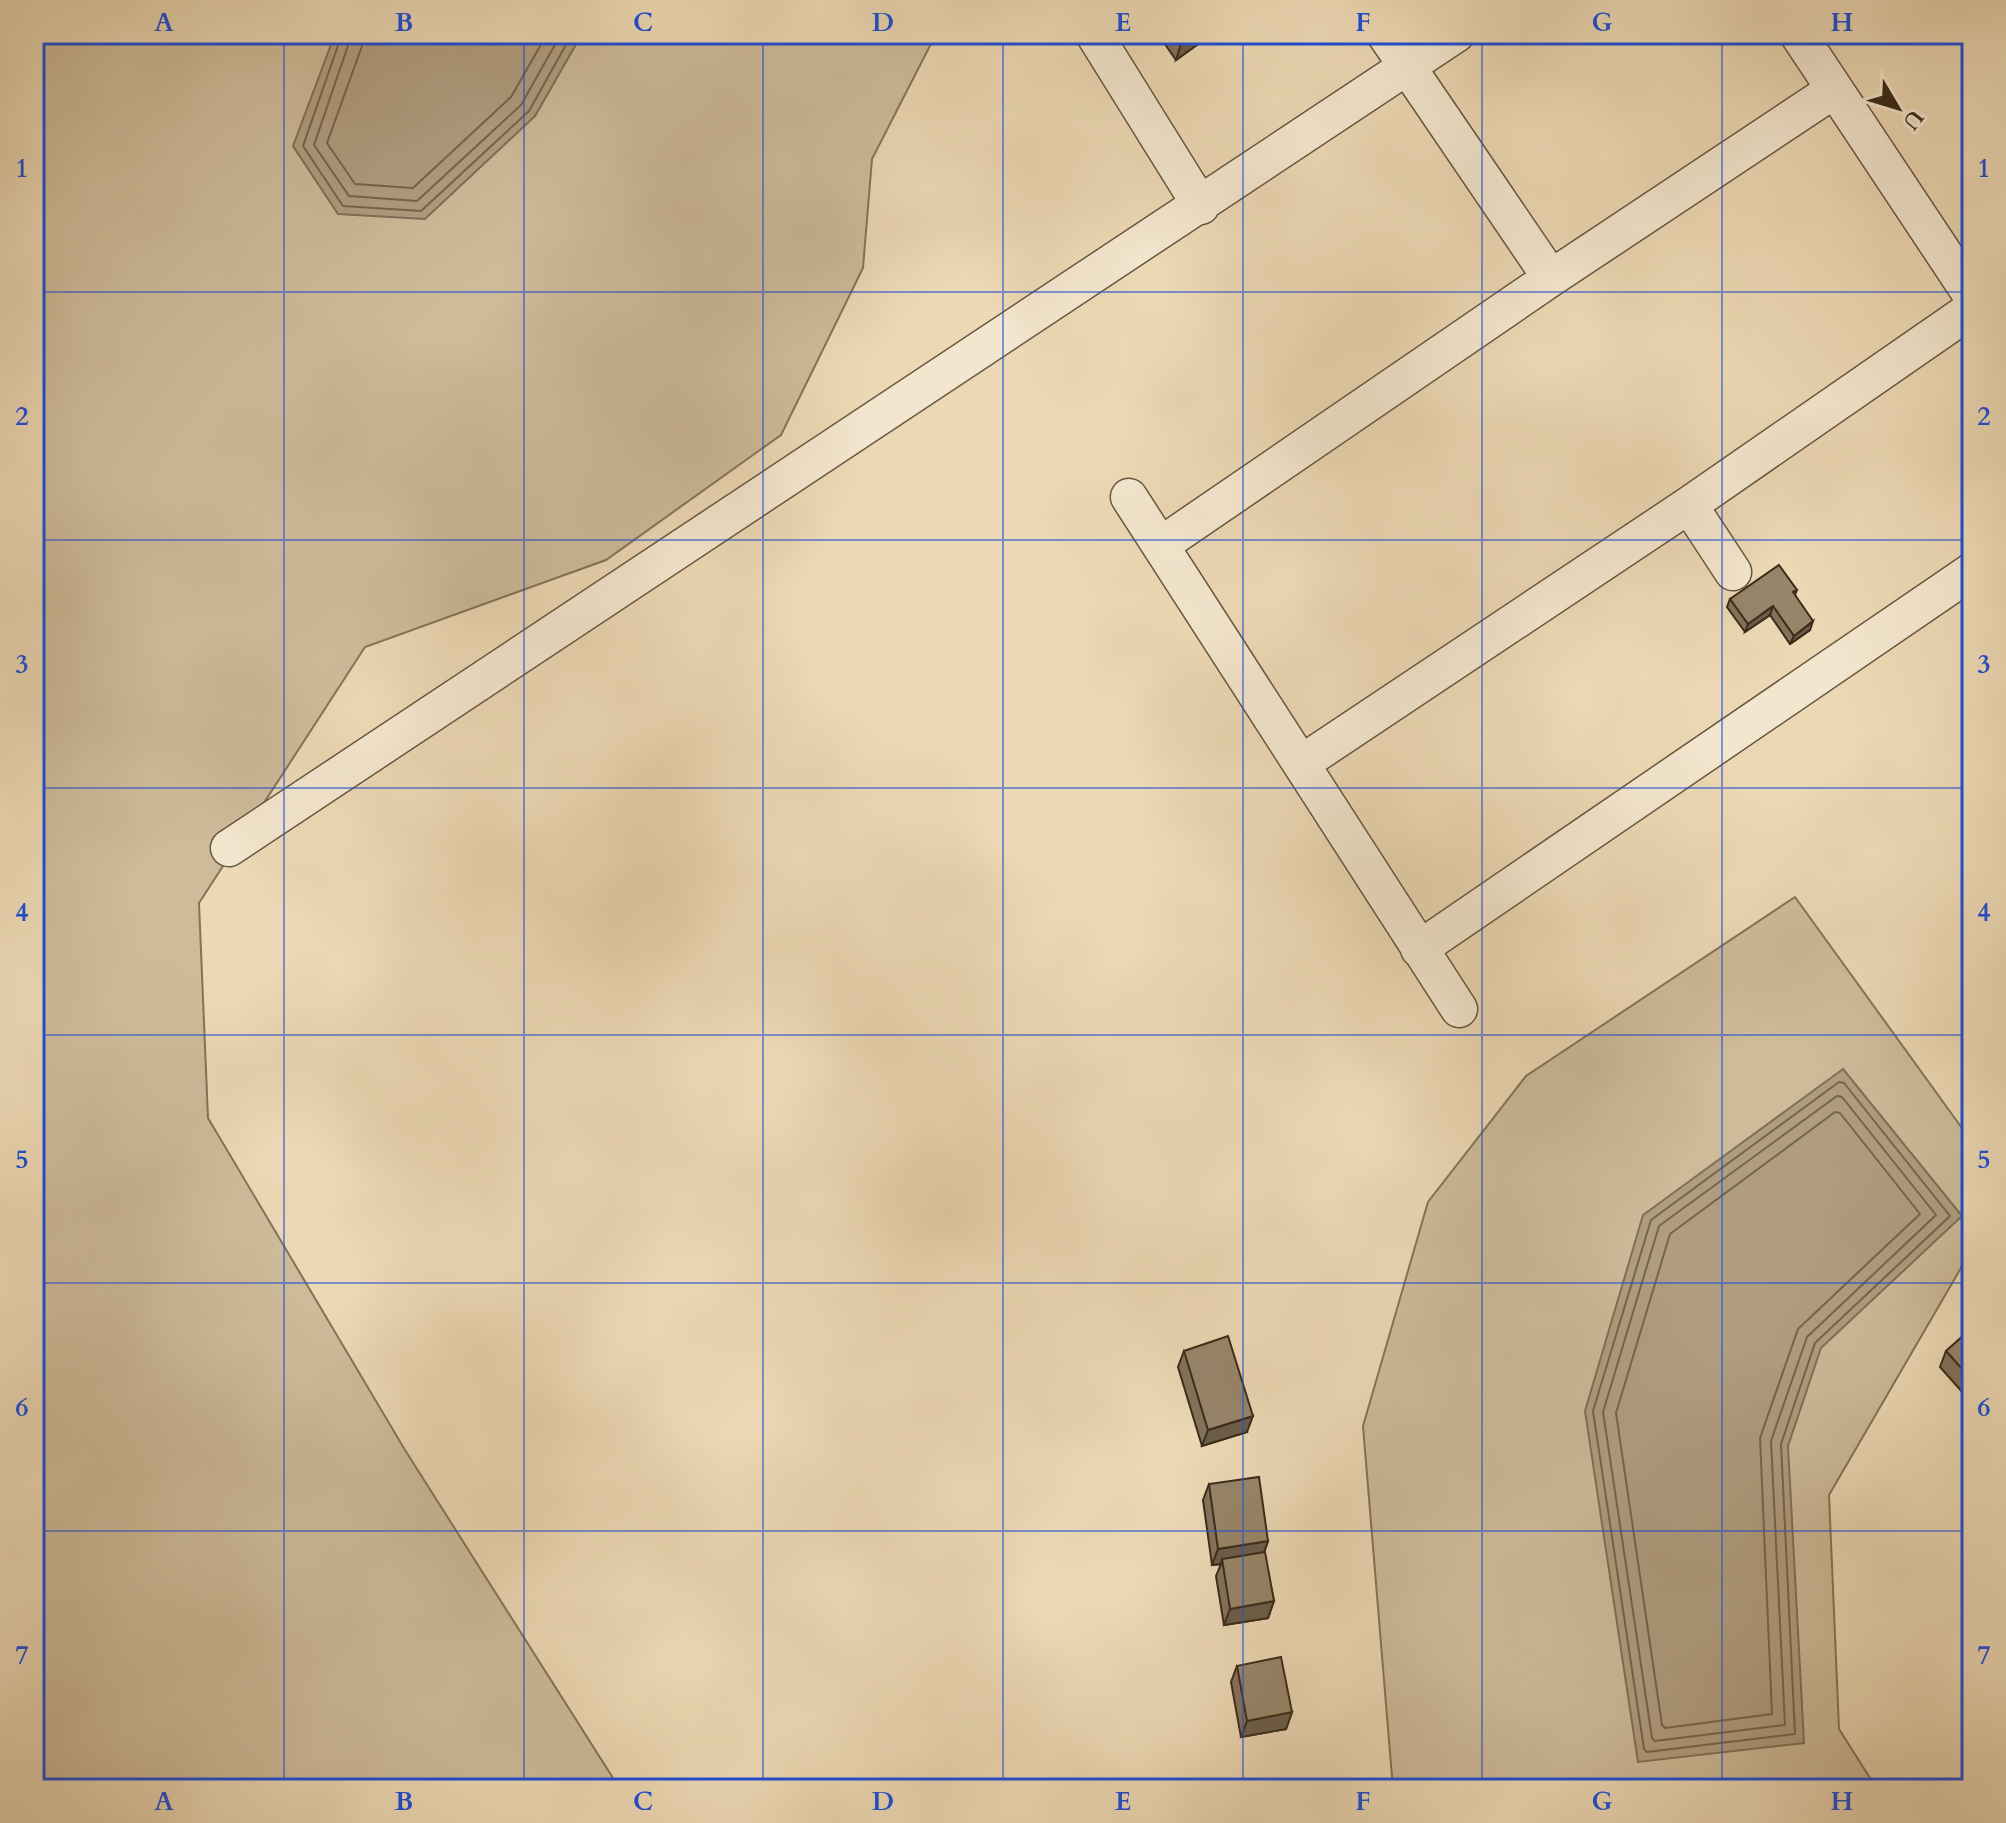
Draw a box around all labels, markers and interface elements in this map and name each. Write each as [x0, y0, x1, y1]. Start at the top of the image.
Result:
text: A [154, 5, 174, 40]
text: B [395, 5, 413, 40]
text: C [633, 5, 653, 40]
text: D [872, 5, 894, 40]
text: E [1115, 5, 1131, 40]
text: F [1355, 5, 1371, 40]
text: G [1591, 5, 1613, 40]
text: H [1831, 5, 1854, 40]
north arrow [1858, 68, 1938, 148]
text: U [1896, 103, 1930, 136]
text: 1 [15, 151, 29, 186]
text: 1 [1977, 151, 1991, 186]
text: 2 [15, 399, 29, 434]
text: 2 [1977, 399, 1991, 434]
text: 3 [15, 647, 29, 682]
text: 3 [1977, 647, 1991, 682]
text: 4 [15, 895, 29, 930]
text: 4 [1977, 895, 1991, 930]
text: 5 [15, 1142, 29, 1177]
text: 5 [1977, 1142, 1991, 1177]
text: 6 [15, 1390, 29, 1425]
text: 6 [1977, 1390, 1991, 1425]
text: 7 [15, 1638, 29, 1673]
text: 7 [1977, 1638, 1991, 1673]
text: A [154, 1784, 174, 1819]
text: B [395, 1784, 413, 1819]
text: C [633, 1784, 653, 1819]
text: D [872, 1784, 894, 1819]
text: E [1115, 1784, 1131, 1819]
text: F [1355, 1784, 1371, 1819]
text: G [1591, 1784, 1613, 1819]
text: H [1831, 1784, 1854, 1819]

